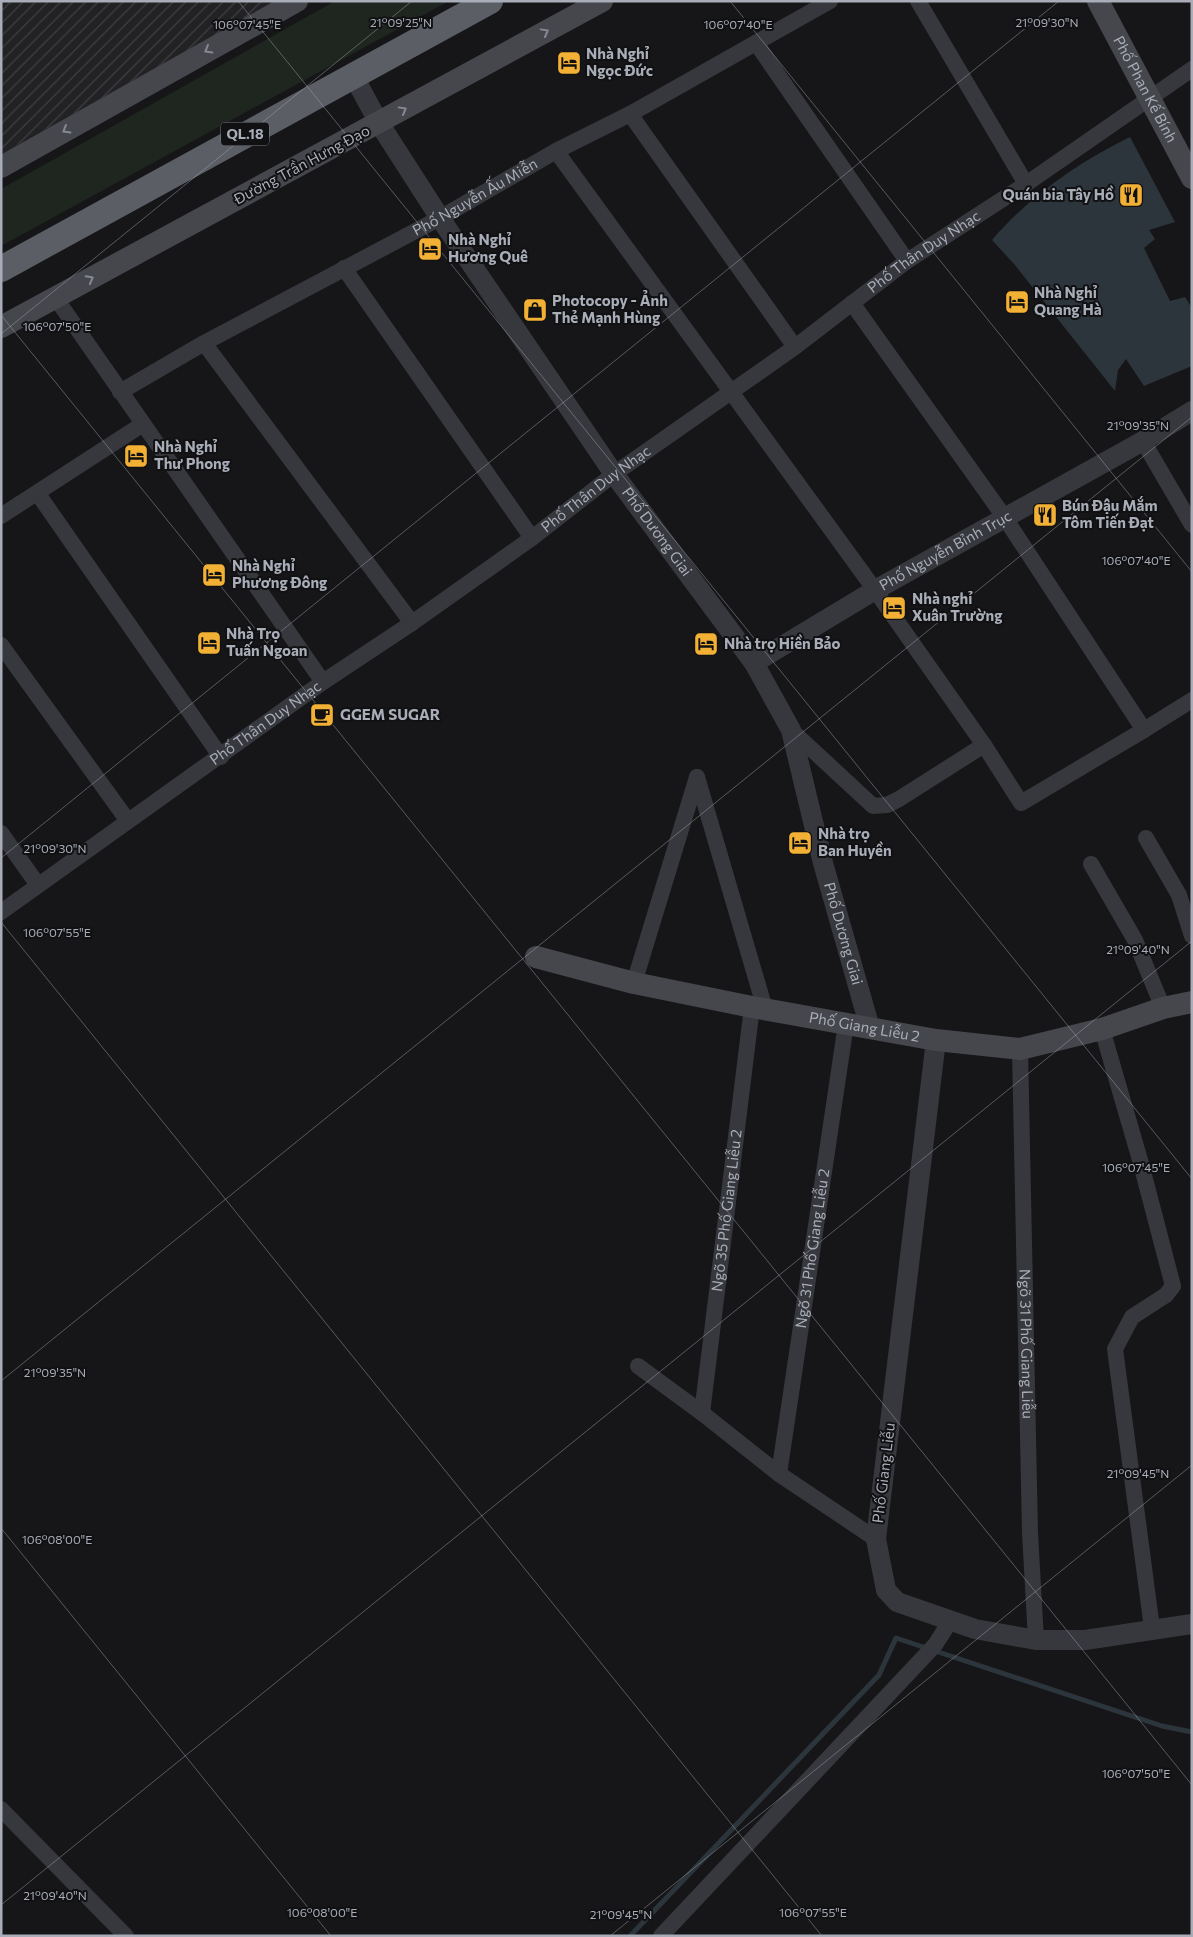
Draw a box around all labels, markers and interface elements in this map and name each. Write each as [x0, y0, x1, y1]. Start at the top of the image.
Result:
text: 21°09'25"N [370, 15, 432, 29]
text: 21°09'30"N [1015, 15, 1079, 29]
text: 106°07'45"E [213, 17, 281, 31]
text: 106°07'40"E [703, 17, 773, 31]
one-way arrow [540, 29, 549, 39]
street label: Phố Phan Kế Bính [1110, 32, 1181, 145]
one-way arrow [204, 43, 213, 53]
place label: Nhà Nghỉ Ngọc Đức [586, 44, 653, 80]
hotel icon: Nhà Nghỉ Ngọc Đức [556, 50, 582, 76]
one-way arrow [397, 107, 406, 117]
street label: Đường Trần Hưng Đạo [230, 121, 373, 208]
road number: QL.18 [221, 122, 269, 146]
one-way arrow [63, 124, 72, 134]
street label: Phố Nguyễn Ấu Miễn [409, 154, 540, 239]
restaurant icon: Quán bia Tây Hồ [1118, 182, 1144, 208]
place label: Quán bia Tây Hồ [1002, 185, 1114, 203]
street label: Phố Thân Duy Nhạc [863, 206, 983, 296]
place label: Nhà Nghỉ Hương Quê [448, 230, 528, 265]
hotel icon: Nhà Nghỉ Hương Quê [417, 236, 443, 262]
one-way arrow [85, 275, 94, 285]
place label: Nhà Nghỉ Quang Hà [1034, 283, 1102, 318]
place label: Photocopy - Ảnh Thẻ Mạnh Hùng [552, 289, 668, 327]
hotel icon: Nhà Nghỉ Quang Hà [1004, 289, 1030, 315]
shop icon: Photocopy - Ảnh Thẻ Mạnh Hùng [522, 297, 548, 323]
text: 106°07'50"E [23, 319, 91, 333]
text: 21°09'35"N [1107, 418, 1169, 432]
place label: Nhà Nghỉ Thư Phong [154, 437, 230, 472]
street label: Phố Thân Duy Nhạc [537, 441, 654, 536]
hotel icon: Nhà Nghỉ Thư Phong [123, 443, 149, 469]
street label: Phố Dương Giai [619, 483, 696, 579]
place label: Bún Đậu Mắm Tôm Tiến Đạt [1062, 496, 1158, 532]
restaurant icon: Bún Đậu Mắm Tôm Tiến Đạt [1032, 502, 1058, 528]
street label: Phố Nguyễn Bỉnh Trục [876, 506, 1014, 594]
text: 106°07'40"E [1101, 553, 1171, 567]
place label: Nhà Nghỉ Phương Đông [232, 556, 327, 591]
hotel icon: Nhà Nghỉ Phương Đông [201, 562, 227, 588]
place label: Nhà nghỉ Xuân Trường [912, 589, 1002, 624]
hotel icon: Nhà nghỉ Xuân Trường [881, 595, 907, 621]
place label: Nhà Trọ Tuấn Ngoan [226, 624, 308, 659]
hotel icon: Nhà Trọ Tuấn Ngoan [196, 630, 222, 656]
hotel icon: Nhà trọ Hiền Bảo [693, 631, 719, 657]
place label: Nhà trọ Hiền Bảo [724, 634, 840, 653]
street label: Phố Thân Duy Nhạc [206, 676, 324, 768]
cafe icon: GGEM SUGAR [309, 702, 335, 728]
place label: GGEM SUGAR [340, 705, 441, 723]
place label: Nhà trọ Ban Huyền [818, 824, 892, 859]
hotel icon: Nhà trọ Ban Huyền [787, 830, 813, 856]
text: 21°09'30"N [23, 841, 87, 855]
street label: Phố Dương Giai [821, 880, 867, 987]
text: 106°07'55"E [23, 925, 91, 939]
text: 21°09'40"N [1106, 942, 1170, 956]
street label: Phố Giang Liễu 2 [808, 1007, 921, 1045]
street label: Ngõ 35 Phố Giang Liễu 2 [707, 1128, 745, 1293]
text: 106°07'45"E [1102, 1160, 1170, 1174]
street label: Ngõ 31 Phố Giang Liễu 2 [791, 1167, 832, 1329]
street label: Ngõ 31 Phố Giang Liễu [1017, 1269, 1038, 1419]
text: 21°09'35"N [24, 1365, 86, 1379]
street label: Phố Giang Liễu [868, 1422, 898, 1524]
text: 21°09'45"N [1107, 1466, 1169, 1480]
text: 106°08'00"E [22, 1532, 92, 1546]
text: 106°07'50"E [1102, 1766, 1170, 1780]
text: 21°09'40"N [23, 1888, 87, 1902]
text: 106°08'00"E [287, 1905, 357, 1919]
text: 106°07'55"E [779, 1905, 847, 1919]
text: 21°09'45"N [590, 1907, 652, 1921]

